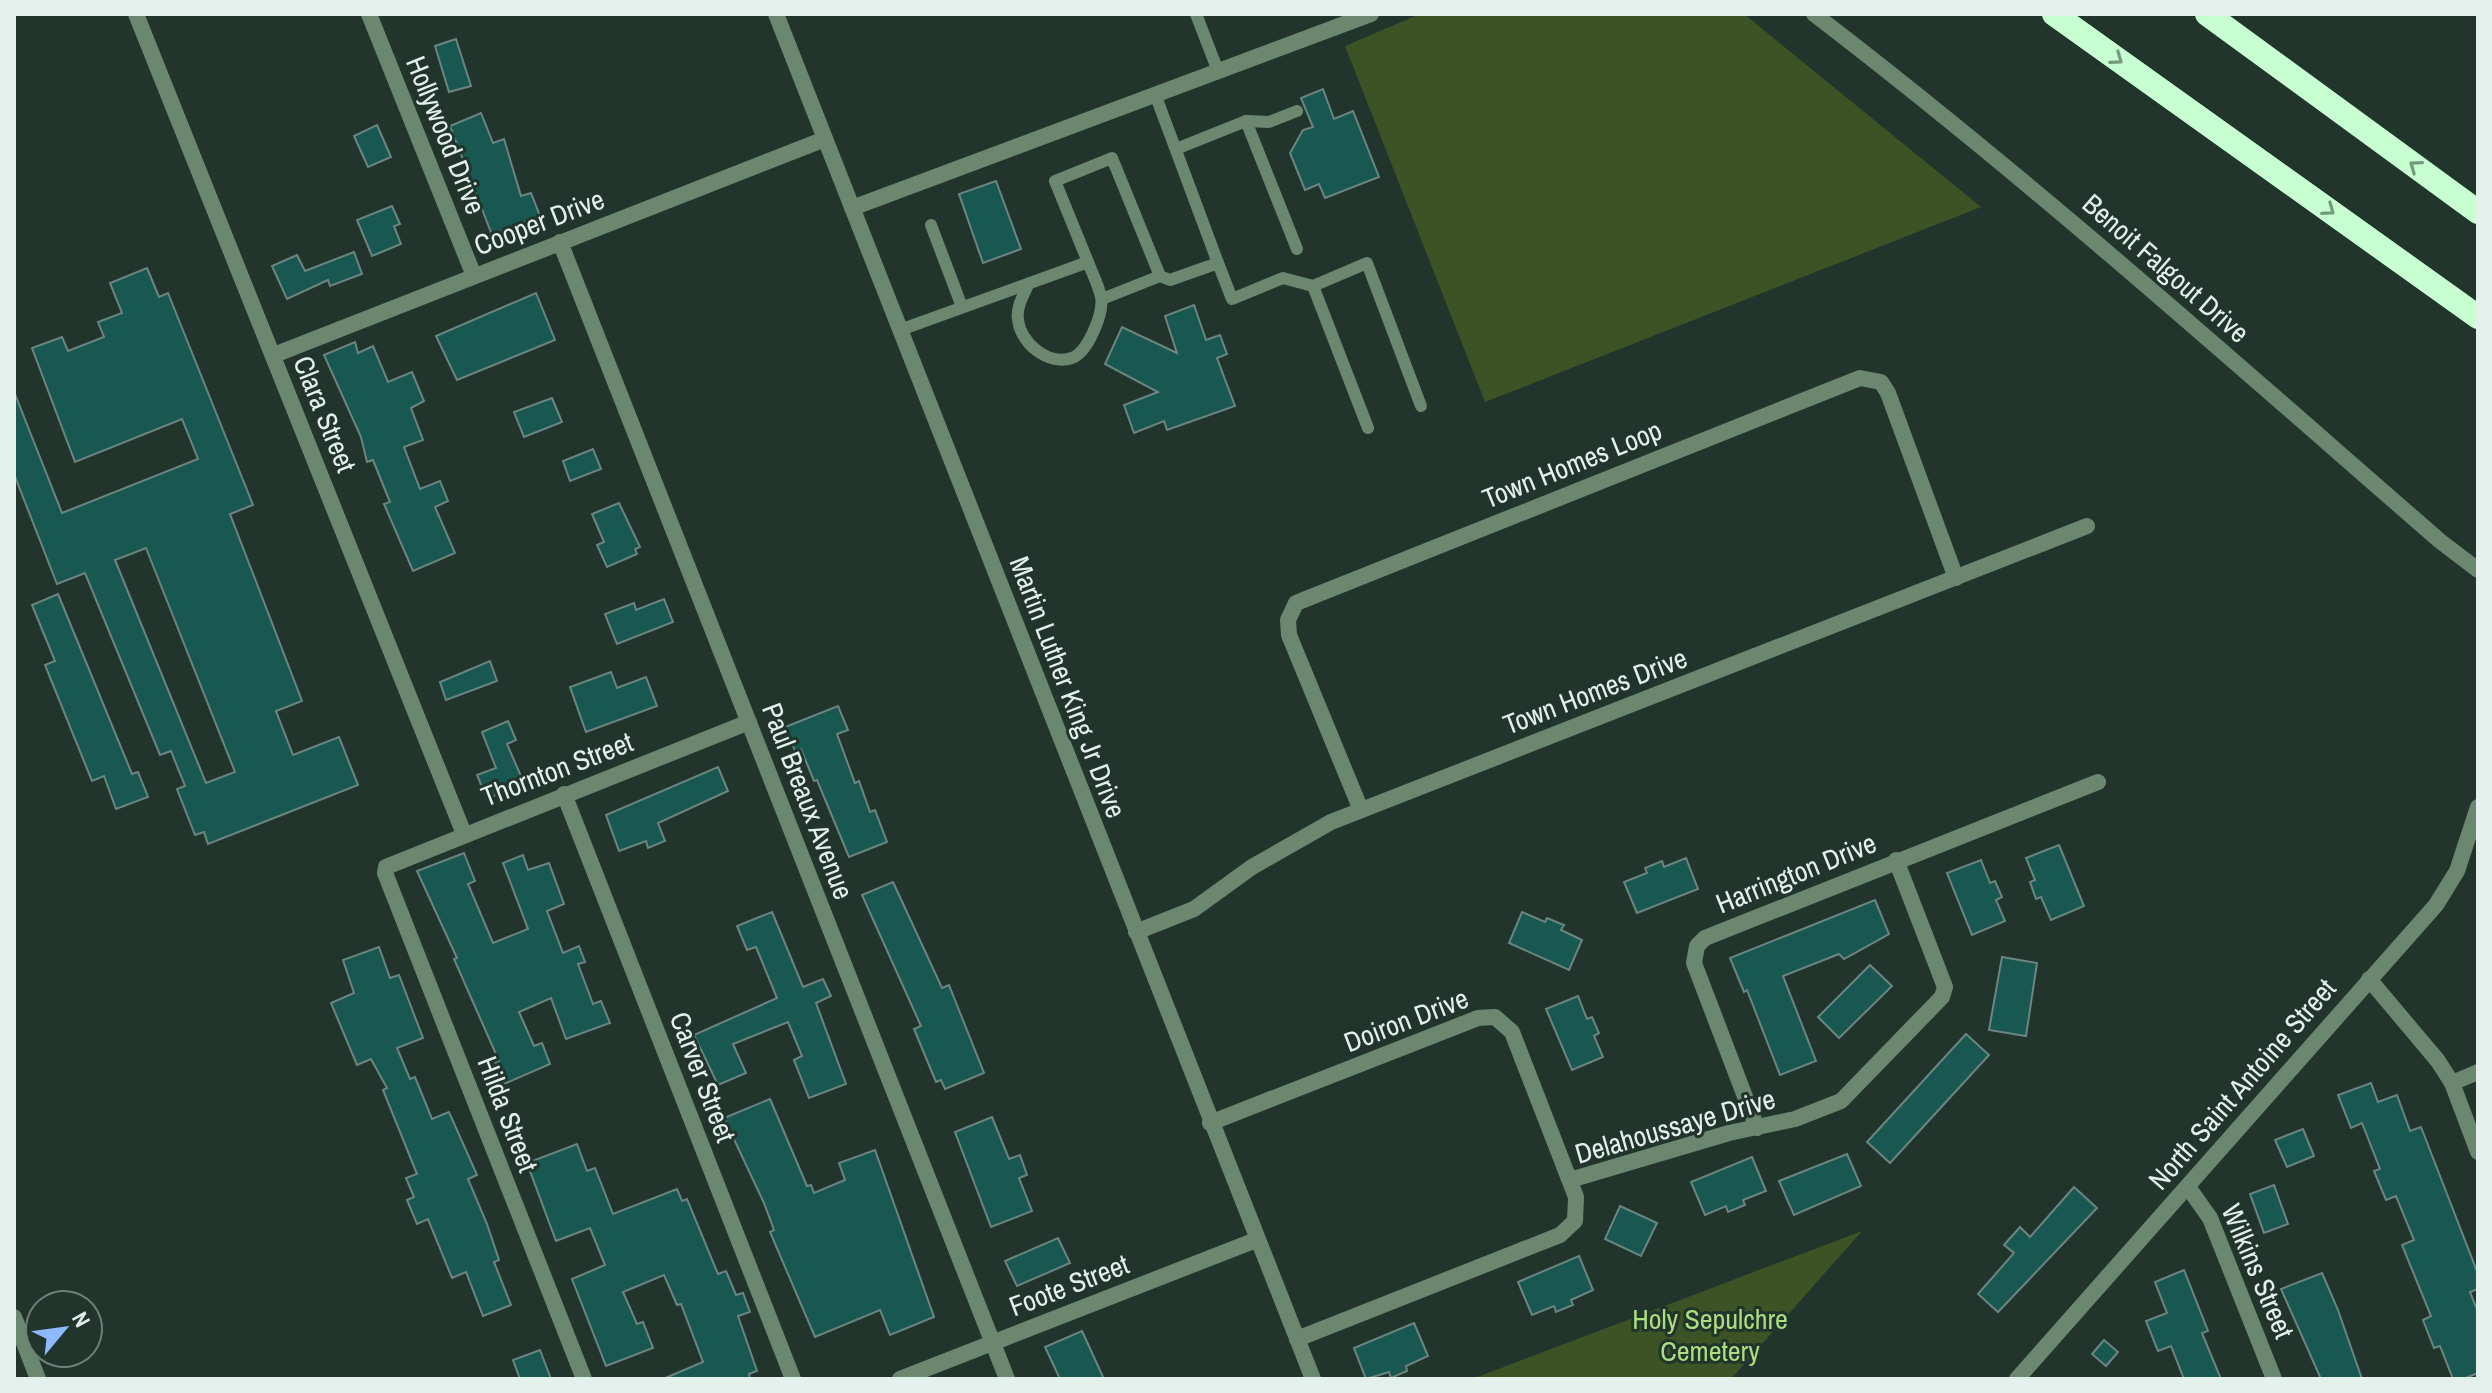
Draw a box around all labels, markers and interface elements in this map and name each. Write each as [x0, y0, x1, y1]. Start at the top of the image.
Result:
one-way arrow [2108, 49, 2123, 64]
street label: Hollywood Drive [397, 50, 495, 220]
one-way arrow [2409, 161, 2424, 176]
street label: Cooper Drive [468, 180, 610, 264]
street label: Benoit Falgout Drive [2074, 185, 2258, 351]
one-way arrow [2320, 200, 2334, 215]
street label: Clara Street [284, 350, 366, 478]
street label: Town Homes Loop [1477, 411, 1667, 517]
street label: Martin Luther King Jr Drive [1001, 551, 1135, 823]
street label: Town Homes Drive [1498, 639, 1692, 743]
street label: Paul Breaux Avenue [753, 697, 863, 905]
street label: Thornton Street [476, 723, 638, 815]
street label: Harrington Drive [1710, 824, 1882, 922]
street label: North Saint Antoine Street [2140, 970, 2344, 1198]
street label: Doiron Drive [1338, 979, 1474, 1061]
street label: Carver Street [661, 1006, 745, 1148]
street label: Hilda Street [469, 1051, 547, 1177]
street label: Delahoussaye Drive [1570, 1079, 1780, 1173]
street label: Wilkins Street [2213, 1198, 2303, 1344]
street label: Foote Street [1004, 1245, 1134, 1325]
north arrow [24, 1289, 104, 1369]
park label: Holy Sepulchre Cemetery [1632, 1300, 1788, 1370]
text: N [65, 1306, 98, 1332]

